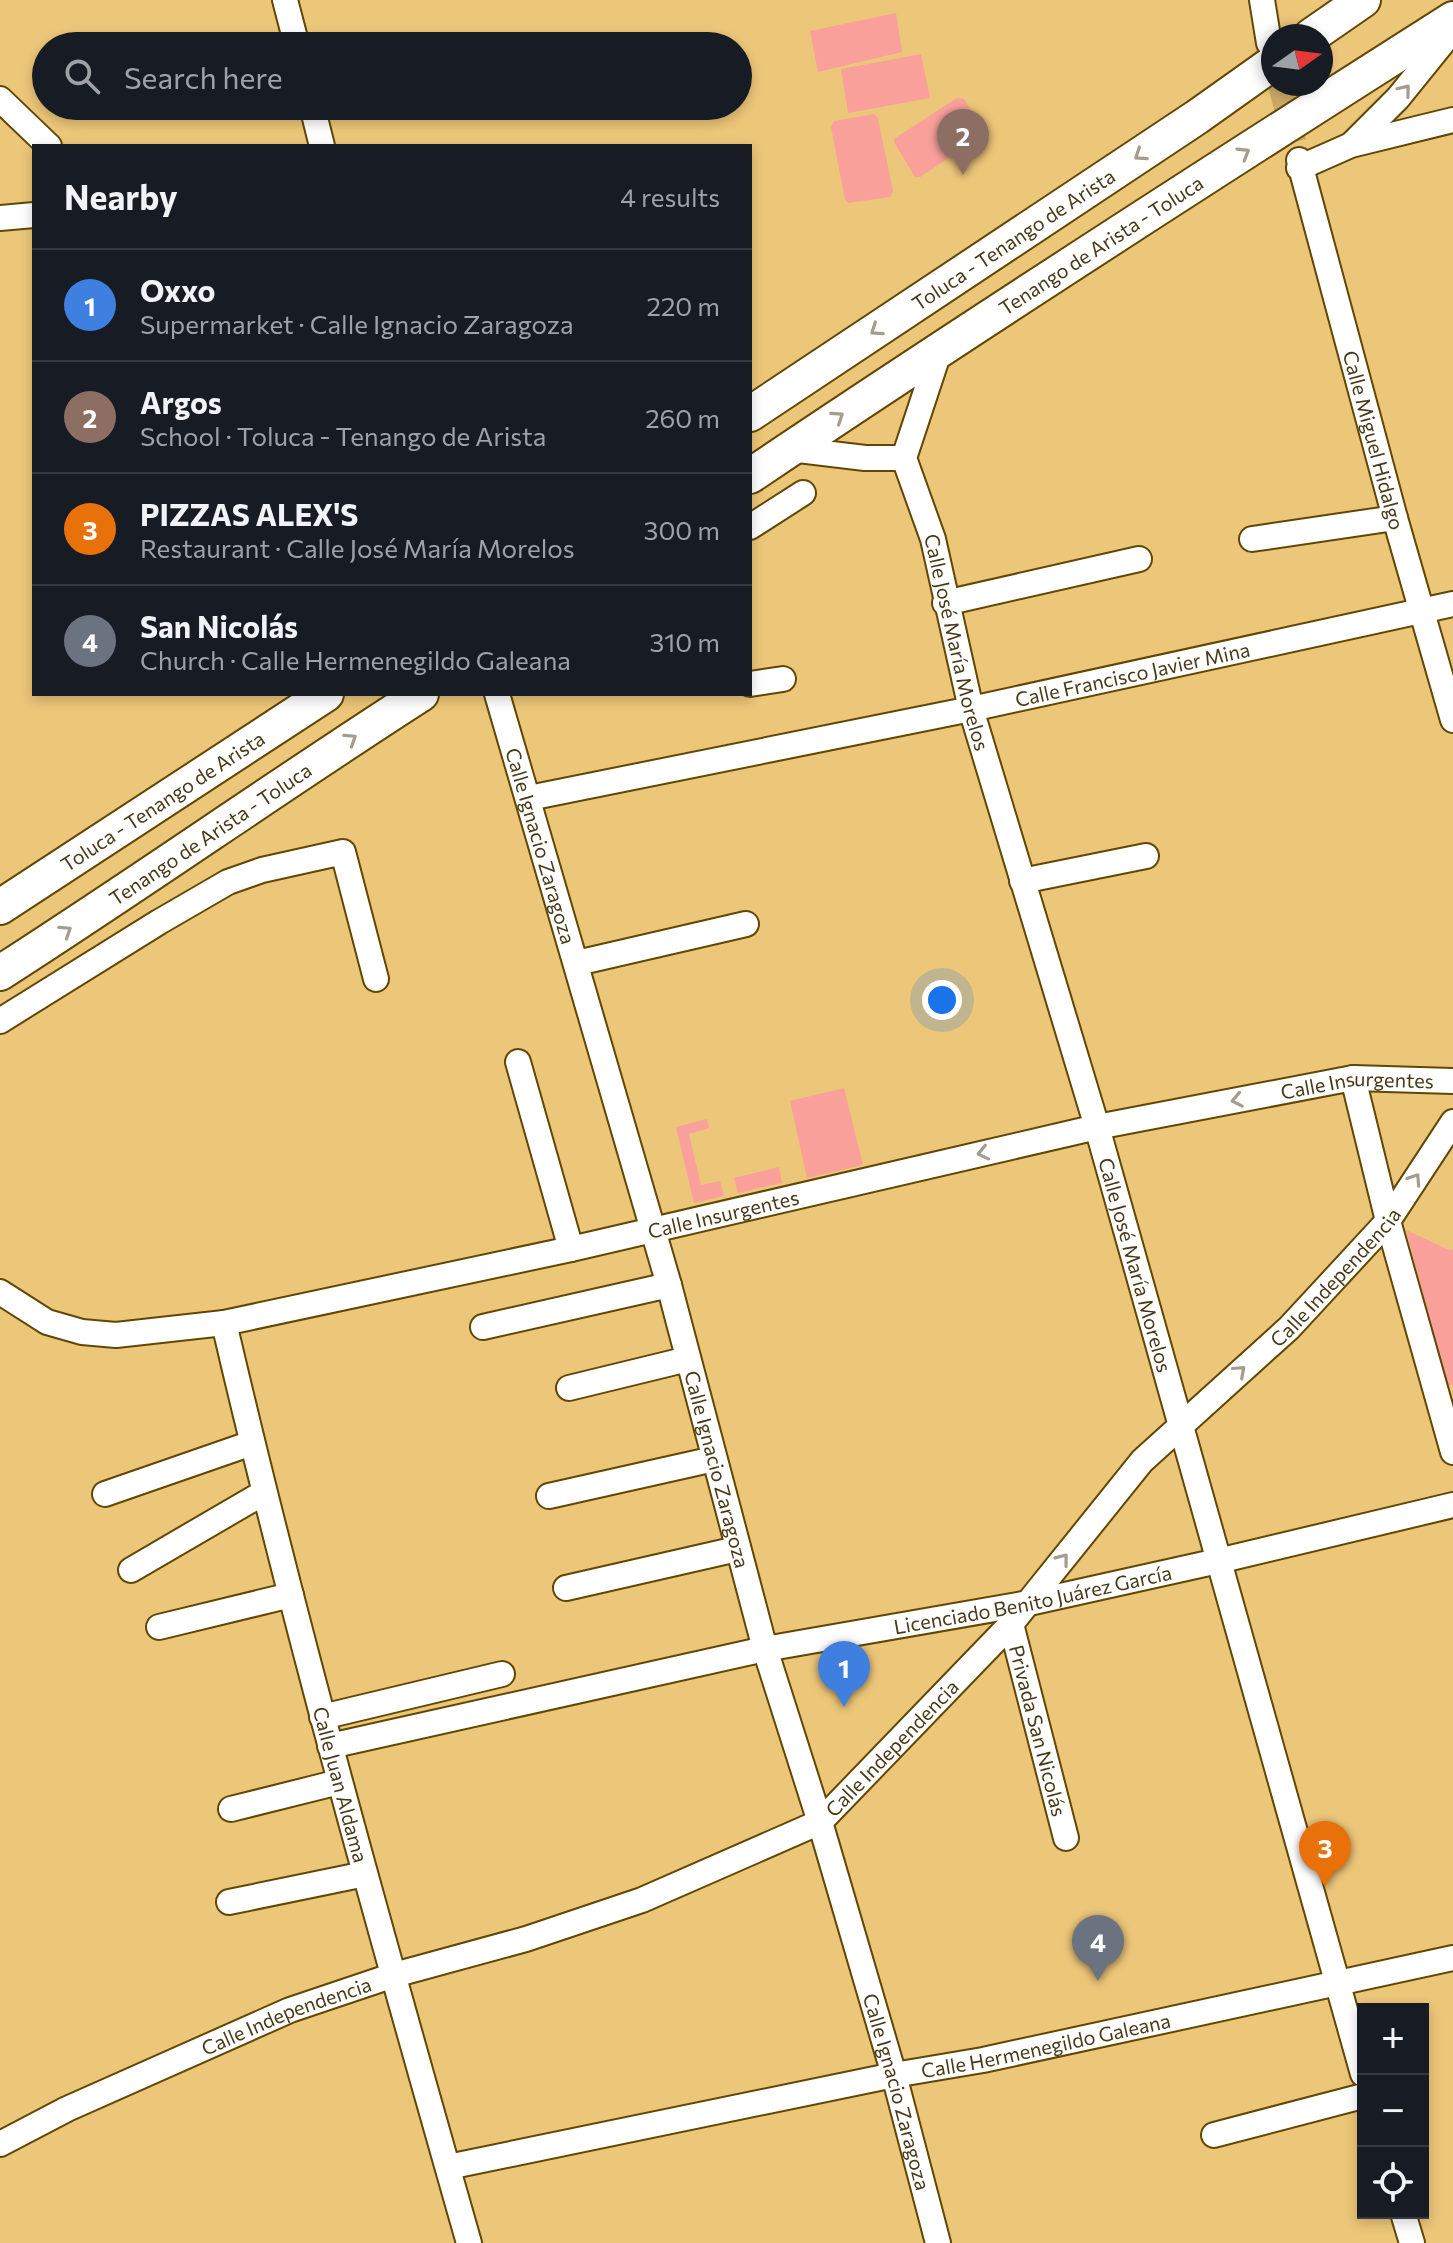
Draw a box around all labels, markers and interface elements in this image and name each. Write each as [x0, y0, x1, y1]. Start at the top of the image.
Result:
north arrow [1261, 24, 1333, 96]
search box [32, 32, 752, 120]
icon: search [60, 54, 104, 98]
text: Search here [124, 58, 283, 95]
one-way arrow [1395, 84, 1409, 99]
pin: 2 [937, 109, 989, 175]
one-way arrow [1134, 145, 1148, 160]
one-way arrow [1235, 147, 1250, 163]
street label: Toluca - Tenango de Arista [907, 163, 1119, 315]
street label: Tenango de Arista - Toluca [994, 170, 1207, 320]
text: Nearby [64, 175, 178, 217]
text: 4 results [620, 181, 720, 212]
text: Oxxo [140, 271, 215, 308]
text: 1 [84, 290, 96, 321]
text: 220 m [647, 290, 720, 321]
text: Supermarket · Calle Ignacio Zaragoza [140, 308, 574, 339]
one-way arrow [871, 320, 885, 335]
street label: Calle Miguel Hidalgo [1339, 348, 1410, 532]
text: Argos [140, 383, 222, 420]
text: 2 [83, 402, 97, 433]
text: 260 m [645, 402, 720, 433]
one-way arrow [829, 412, 844, 427]
text: School · Toluca - Tenango de Arista [140, 420, 546, 451]
text: PIZZAS ALEX'S [140, 495, 358, 532]
text: 3 [82, 514, 98, 545]
text: 300 m [644, 514, 720, 545]
street label: Calle José María Morelos [920, 531, 995, 753]
text: Restaurant · Calle José María Morelos [140, 532, 574, 563]
text: San Nicolás [140, 607, 298, 644]
text: 4 [82, 626, 98, 657]
text: 310 m [649, 626, 720, 657]
street label: Calle Francisco Javier Mina [1013, 637, 1252, 711]
text: Church · Calle Hermenegildo Galeana [140, 644, 571, 675]
street label: Toluca - Tenango de Arista [56, 726, 269, 876]
one-way arrow [342, 734, 357, 749]
street label: Calle Ignacio Zaragoza [501, 745, 581, 947]
street label: Tenango de Arista - Toluca [104, 757, 316, 910]
one-way arrow [57, 926, 71, 941]
your location [922, 980, 962, 1020]
street label: Calle Insurgentes [1278, 1066, 1434, 1104]
one-way arrow [1231, 1091, 1244, 1108]
one-way arrow [976, 1144, 990, 1161]
street label: Calle José María Morelos [1094, 1155, 1177, 1375]
one-way arrow [1405, 1174, 1420, 1188]
street label: Calle Insurgentes [645, 1185, 801, 1243]
street label: Calle Independencia [1265, 1203, 1405, 1352]
one-way arrow [1231, 1366, 1246, 1380]
street label: Calle Ignacio Zaragoza [680, 1368, 755, 1570]
one-way arrow [1053, 1553, 1067, 1568]
street label: Licenciado Benito Juárez García [892, 1560, 1174, 1638]
pin: 1 [818, 1641, 870, 1707]
street label: Privada San Nicolás [1005, 1642, 1072, 1819]
street label: Calle Independencia [820, 1674, 963, 1821]
street label: Calle Juan Aldama [309, 1704, 373, 1865]
pin: 3 [1299, 1821, 1351, 1887]
pin: 4 [1072, 1915, 1124, 1981]
street label: Calle Independencia [197, 1972, 374, 2060]
street label: Calle Ignacio Zaragoza [859, 1990, 936, 2193]
map controls [1357, 2003, 1429, 2219]
button: + [1357, 2003, 1429, 2075]
street label: Calle Hermenegildo Galeana [919, 2008, 1173, 2082]
button: − [1357, 2075, 1429, 2147]
button: locate [1357, 2147, 1429, 2219]

